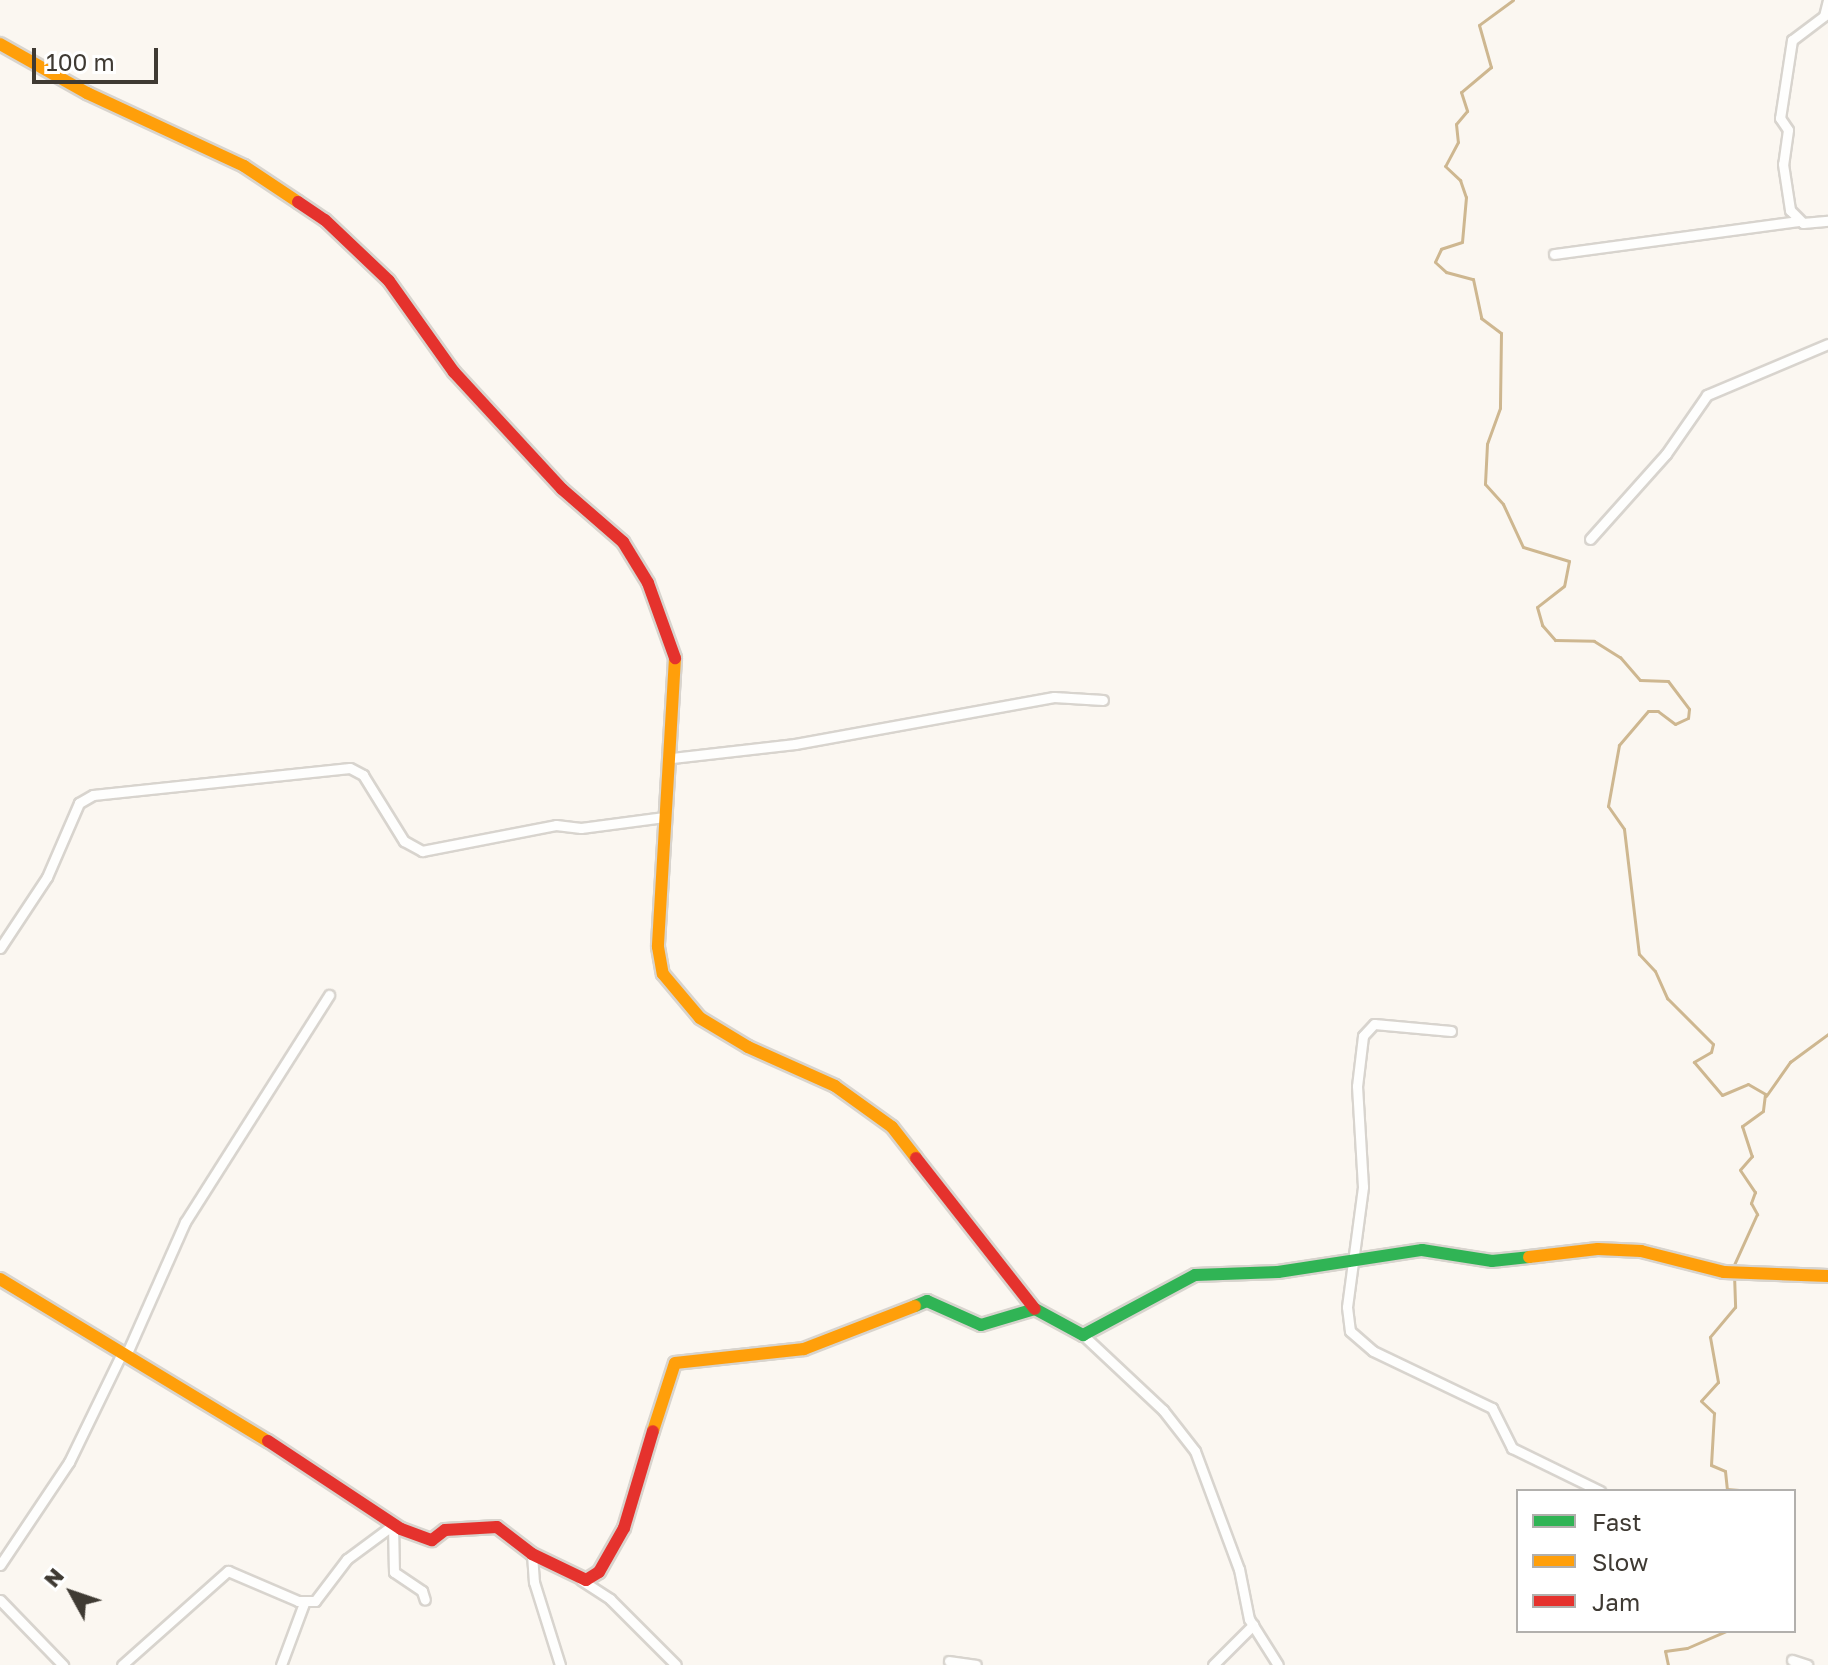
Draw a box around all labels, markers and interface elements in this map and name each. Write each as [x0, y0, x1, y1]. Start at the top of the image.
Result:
scale bar [36, 32, 162, 82]
text: 100 m [46, 47, 115, 76]
legend [1516, 1489, 1796, 1633]
text: Fast [1592, 1507, 1642, 1536]
text: Slow [1592, 1547, 1648, 1576]
north arrow [32, 1553, 112, 1633]
text: N [38, 1562, 69, 1592]
text: Jam [1592, 1587, 1640, 1616]

